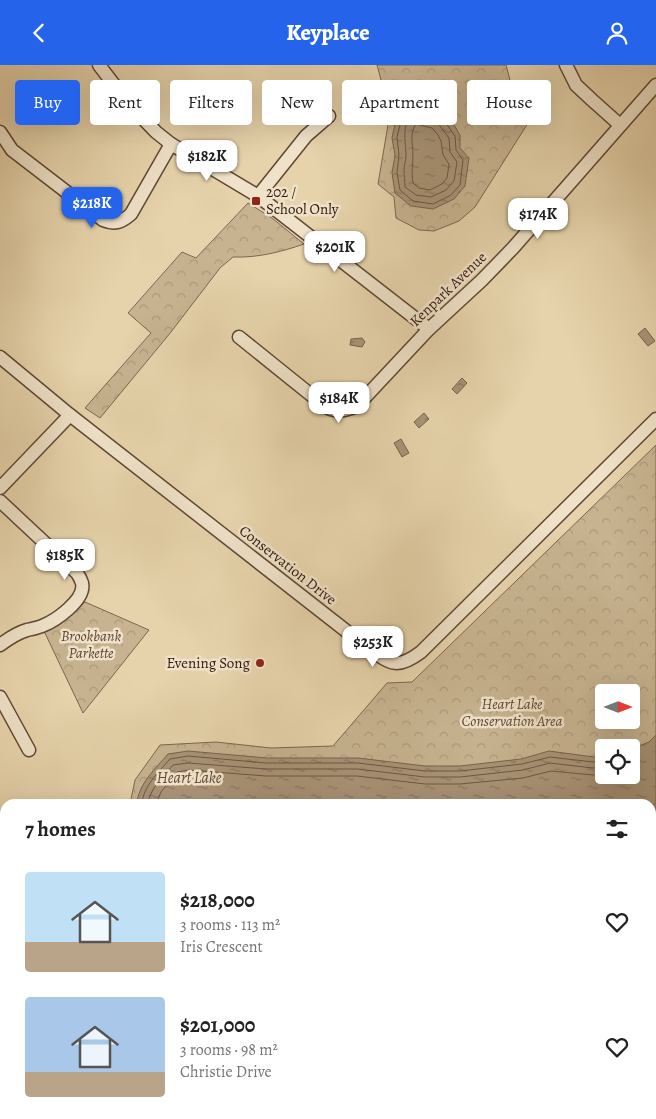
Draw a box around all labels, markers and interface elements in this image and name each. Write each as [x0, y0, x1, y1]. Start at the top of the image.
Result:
text: Keyplace [286, 18, 370, 48]
icon: back [25, 19, 53, 47]
icon: person [603, 19, 631, 47]
chip: Buy [15, 80, 80, 125]
chip: Rent [90, 80, 160, 125]
chip: Filters [170, 80, 252, 125]
chip: New [262, 80, 332, 125]
chip: Apartment [342, 80, 457, 125]
chip: House [467, 80, 551, 125]
pin: $182K [172, 139, 242, 182]
text: $182K [187, 145, 227, 167]
place label: 202 / School Only [266, 182, 339, 219]
pin: $218K [57, 186, 127, 229]
text: $218K [72, 192, 112, 214]
marker: 202 / School Only [250, 195, 262, 207]
pin: $174K [503, 197, 573, 240]
text: $174K [519, 203, 557, 225]
pin: $201K [300, 231, 370, 273]
text: $201K [315, 236, 355, 258]
street label: Kenpark Avenue [405, 247, 491, 331]
pin: $184K [304, 381, 374, 424]
text: $184K [320, 387, 358, 409]
street label: Conservation Drive [235, 521, 341, 610]
pin: $185K [30, 539, 100, 581]
text: $185K [46, 544, 84, 566]
pin: $253K [338, 625, 408, 668]
park label: Brookbank Parkette [61, 626, 121, 663]
text: $253K [353, 631, 393, 653]
place label: Evening Song [166, 653, 250, 673]
marker: Evening Song [254, 657, 266, 669]
north arrow [595, 684, 640, 729]
map controls [595, 684, 640, 784]
park label: Heart Lake Conservation Area [462, 694, 562, 731]
button: locate [595, 739, 640, 784]
water label: Heart Lake [157, 767, 222, 789]
text: 7 homes [25, 815, 96, 843]
icon: filters [603, 815, 631, 843]
text: $218,000 [180, 886, 255, 914]
icon: home [65, 892, 125, 952]
icon: heart [603, 908, 631, 936]
text: 3 rooms · 113 m² [180, 914, 280, 936]
text: Iris Crescent [180, 936, 263, 958]
text: $201,000 [180, 1011, 255, 1039]
icon: home [65, 1017, 125, 1077]
icon: heart [603, 1033, 631, 1061]
text: 3 rooms · 98 m² [180, 1039, 278, 1061]
text: Christie Drive [180, 1061, 272, 1083]

